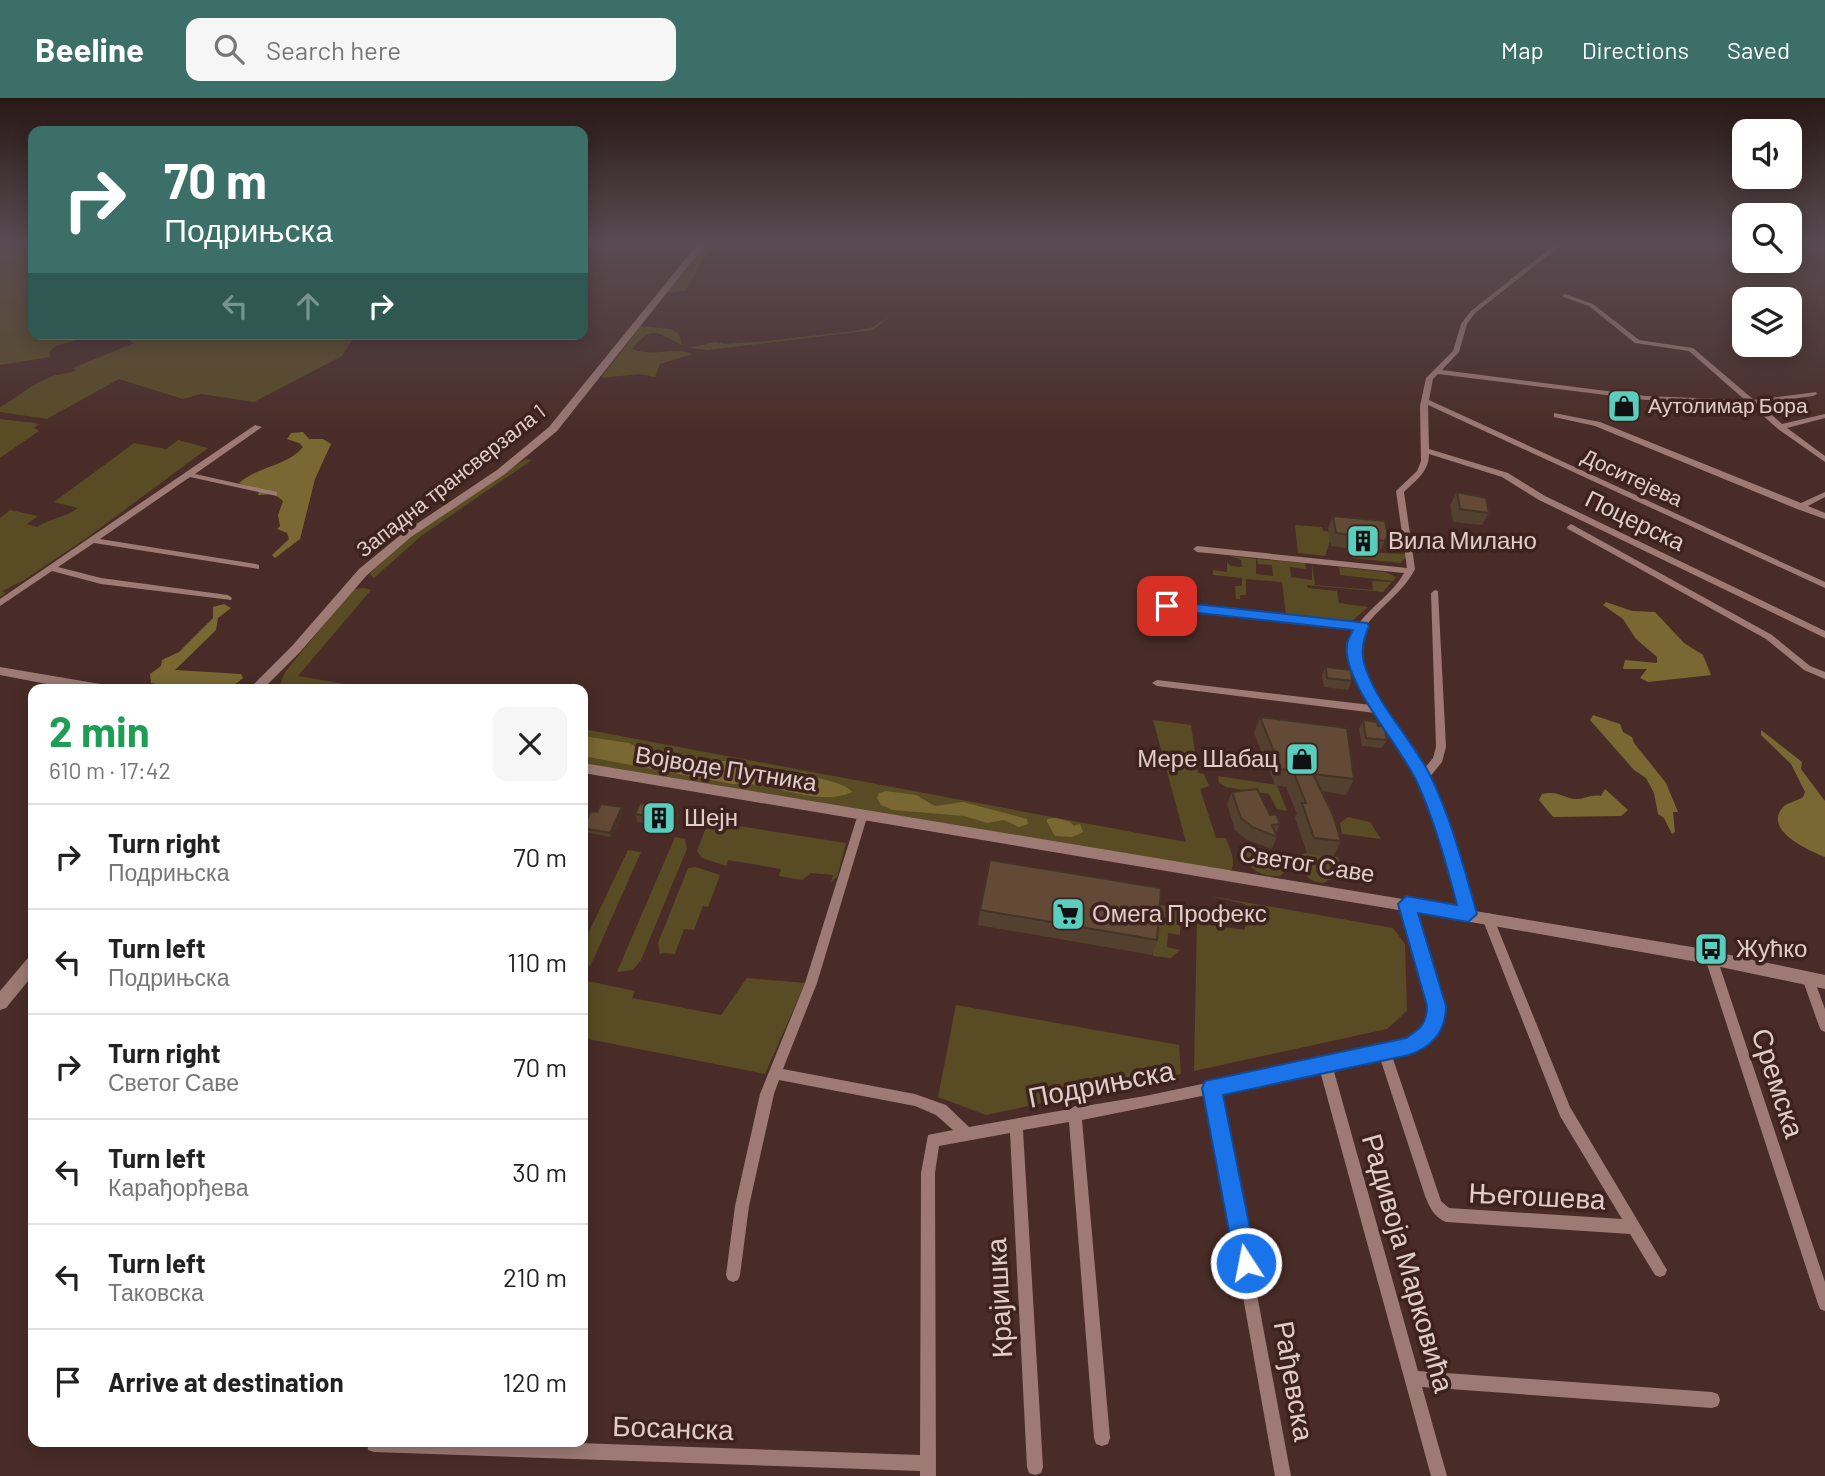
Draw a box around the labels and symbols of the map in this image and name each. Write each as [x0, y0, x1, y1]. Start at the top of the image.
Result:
shop icon: Аутолимар Бора [1605, 387, 1643, 425]
place label: Аутолимар Бора [1648, 392, 1808, 417]
street label: Западна трансверзала 1 [351, 398, 550, 561]
street label: Доситејева [1578, 442, 1687, 511]
street label: Поцерска [1581, 483, 1691, 556]
building icon: Вила Милано [1344, 522, 1382, 560]
place label: Вила Милано [1388, 525, 1537, 554]
pin [1137, 576, 1197, 636]
street label: Војводе Путника [633, 739, 820, 796]
shop icon: Мере Шабац [1283, 740, 1321, 778]
place label: Мере Шабац [1137, 743, 1278, 772]
building icon: Шејн [640, 799, 678, 837]
place label: Шејн [684, 802, 738, 831]
street label: Светог Саве [1237, 837, 1377, 888]
supermarket icon: Омега Профекс [1049, 895, 1087, 933]
place label: Омега Профекс [1092, 898, 1267, 927]
bus stop icon: Жућко [1692, 930, 1730, 968]
place label: Жућко [1736, 933, 1807, 962]
street label: Сремска [1745, 1024, 1813, 1142]
street label: Подрињска [1025, 1052, 1177, 1114]
street label: Радивоја Марковића [1356, 1130, 1462, 1396]
street label: Његошева [1468, 1174, 1607, 1216]
position arrow [1209, 1226, 1283, 1300]
street label: Крајишка [978, 1237, 1018, 1359]
street label: Рађевска [1268, 1318, 1322, 1444]
street label: Босанска [612, 1408, 735, 1446]

